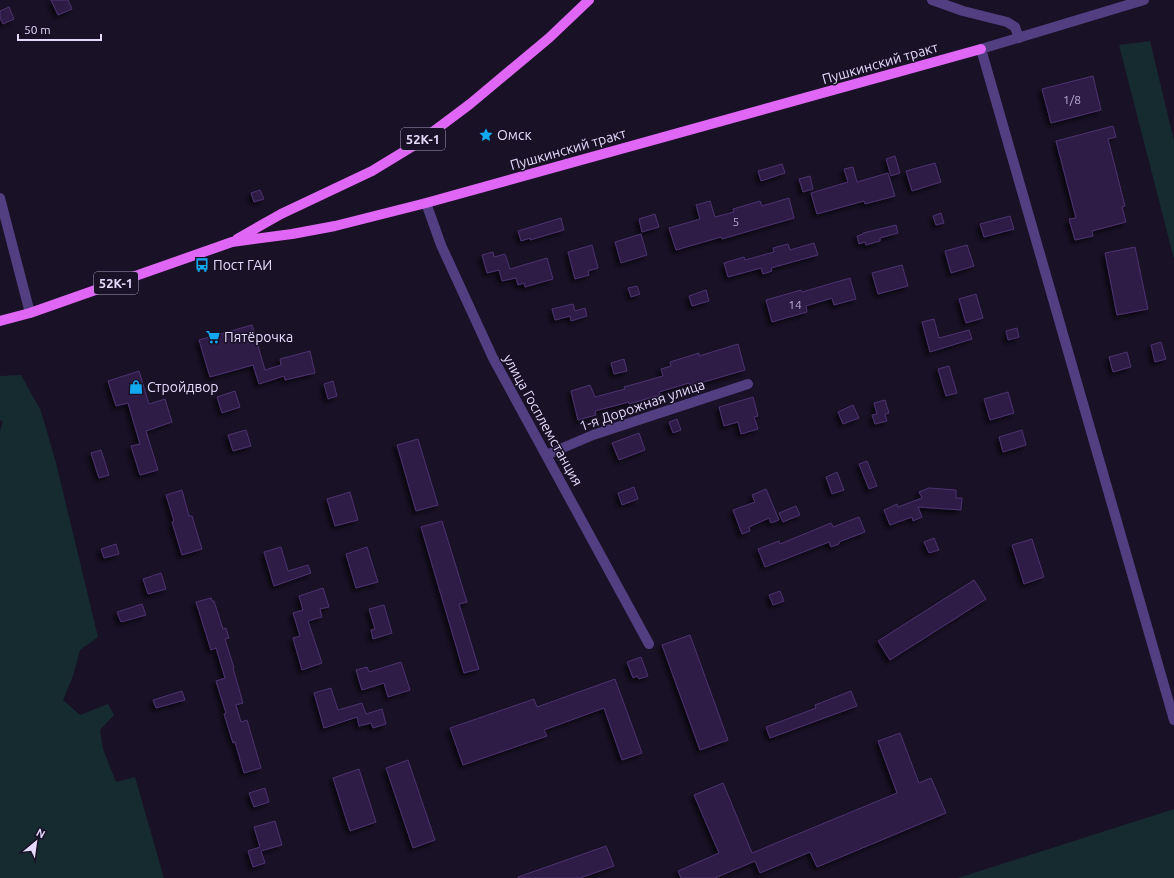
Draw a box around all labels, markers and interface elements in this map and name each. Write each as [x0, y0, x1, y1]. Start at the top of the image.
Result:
scale bar [18, 16, 101, 42]
text: 50 m [24, 23, 51, 36]
street label: Пушкинский тракт [820, 39, 940, 87]
house number: 1/8 [1063, 93, 1081, 106]
street label: Пушкинский тракт [508, 125, 628, 173]
place icon: Омск [478, 127, 494, 143]
place label: Омск [497, 127, 532, 143]
road number: 52К-1 [401, 128, 445, 150]
house number: 5 [733, 215, 739, 228]
bus stop icon: Пост ГАИ [194, 257, 210, 273]
place label: Пост ГАИ [213, 257, 272, 273]
road number: 52К-1 [94, 272, 138, 294]
house number: 14 [788, 298, 802, 311]
supermarket icon: Пятёрочка [205, 329, 221, 345]
place label: Пятёрочка [224, 329, 293, 345]
street label: улица Госплемстанция [500, 351, 586, 489]
street label: 1-я Дорожная улица [577, 376, 707, 434]
shop icon: Стройдвор [128, 379, 144, 395]
place label: Стройдвор [147, 379, 219, 395]
north arrow [16, 822, 56, 862]
text: N [34, 826, 47, 840]

